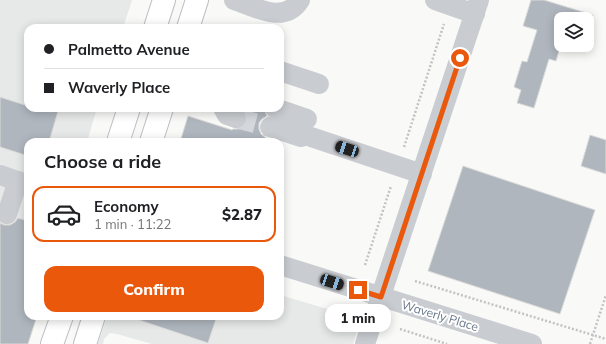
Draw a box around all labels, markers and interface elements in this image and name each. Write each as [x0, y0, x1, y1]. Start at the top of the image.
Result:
map controls [554, 12, 594, 52]
button: layers [554, 12, 594, 52]
text: Palmetto Avenue [68, 40, 190, 59]
route start [451, 49, 469, 67]
text: Waverly Place [68, 78, 170, 97]
car [334, 140, 360, 158]
text: Choose a ride [44, 150, 161, 173]
icon: car [46, 196, 82, 232]
text: Economy [94, 197, 159, 216]
text: $2.87 [222, 205, 262, 224]
text: 1 min · 11:22 [94, 216, 171, 232]
button: Confirm [44, 266, 264, 312]
car [319, 273, 345, 291]
route end [349, 281, 367, 299]
street label: Waverly Place [400, 297, 480, 334]
callout: 1 min [325, 304, 391, 332]
text: 1 min [341, 310, 375, 326]

